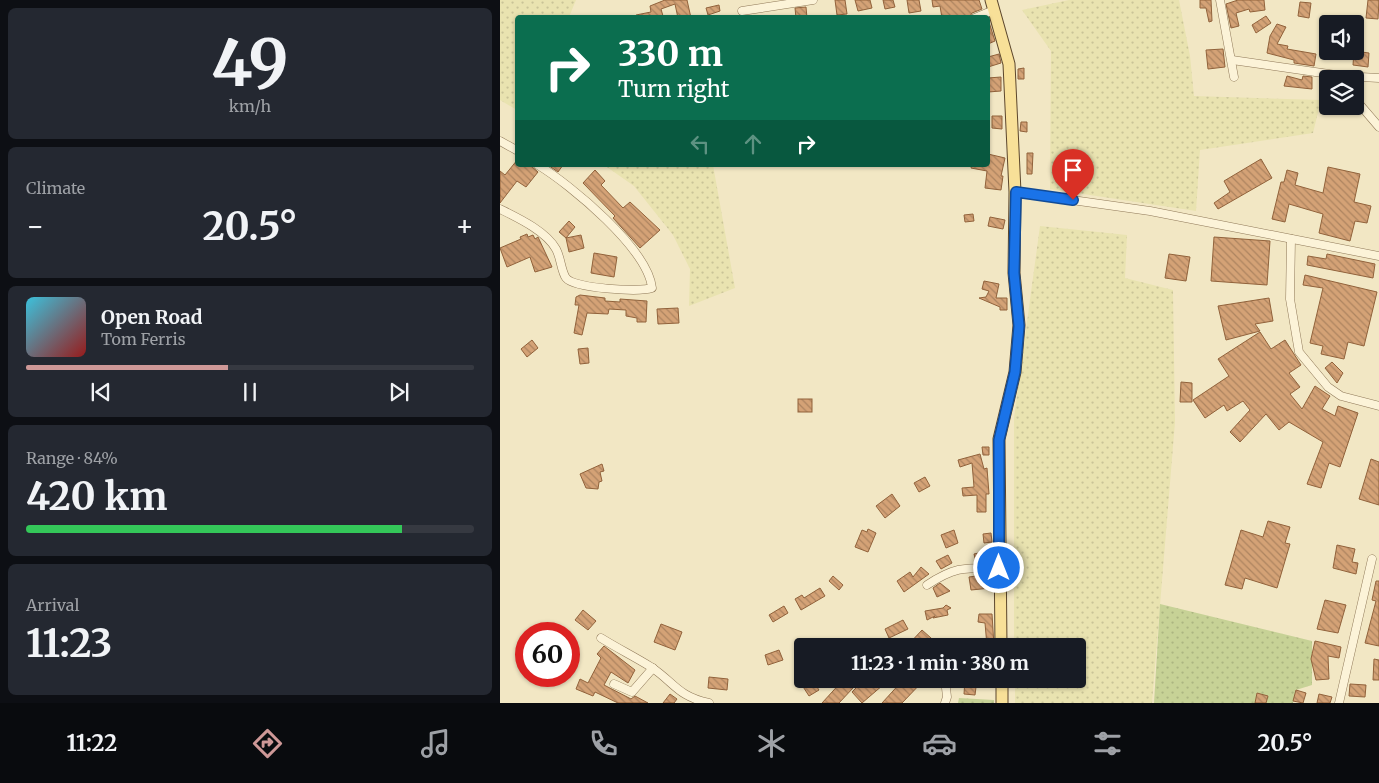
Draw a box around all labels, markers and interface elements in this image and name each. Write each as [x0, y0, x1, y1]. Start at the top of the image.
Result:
map controls [1319, 15, 1364, 115]
button: sound [1319, 15, 1364, 60]
text: 49 [211, 22, 289, 104]
text: 330 m [618, 32, 723, 76]
icon: right [535, 35, 600, 100]
button: layers [1319, 70, 1364, 115]
text: Turn right [618, 75, 729, 103]
text: km/h [229, 96, 271, 116]
icon: left [686, 130, 714, 158]
icon: ahead [739, 130, 767, 158]
icon: right [792, 130, 820, 158]
pin [1052, 149, 1094, 200]
icon: arrive [1059, 156, 1087, 184]
text: Climate [26, 178, 85, 198]
text: 20.5° [203, 203, 297, 250]
text: − [26, 208, 45, 244]
text: + [455, 208, 474, 244]
text: Open Road [101, 305, 203, 329]
text: Tom Ferris [101, 329, 186, 349]
icon: previous [87, 378, 115, 406]
icon: pause [236, 378, 264, 406]
icon: next [385, 378, 413, 406]
text: Range · 84% [26, 448, 118, 468]
text: 420 km [26, 473, 167, 520]
position arrow [972, 541, 1024, 593]
text: Arrival [26, 595, 79, 615]
text: 11:23 [26, 620, 112, 667]
speed limit sign: 60 [515, 622, 580, 687]
text: 11:23 · 1 min · 380 m [851, 651, 1029, 675]
icon: directions [250, 726, 285, 761]
icon: music [418, 726, 453, 761]
icon: phone [586, 726, 621, 761]
icon: climate [754, 726, 789, 761]
icon: car [922, 726, 957, 761]
icon: filters [1090, 726, 1125, 761]
text: 11:22 [66, 729, 117, 757]
text: 20.5° [1258, 729, 1312, 757]

